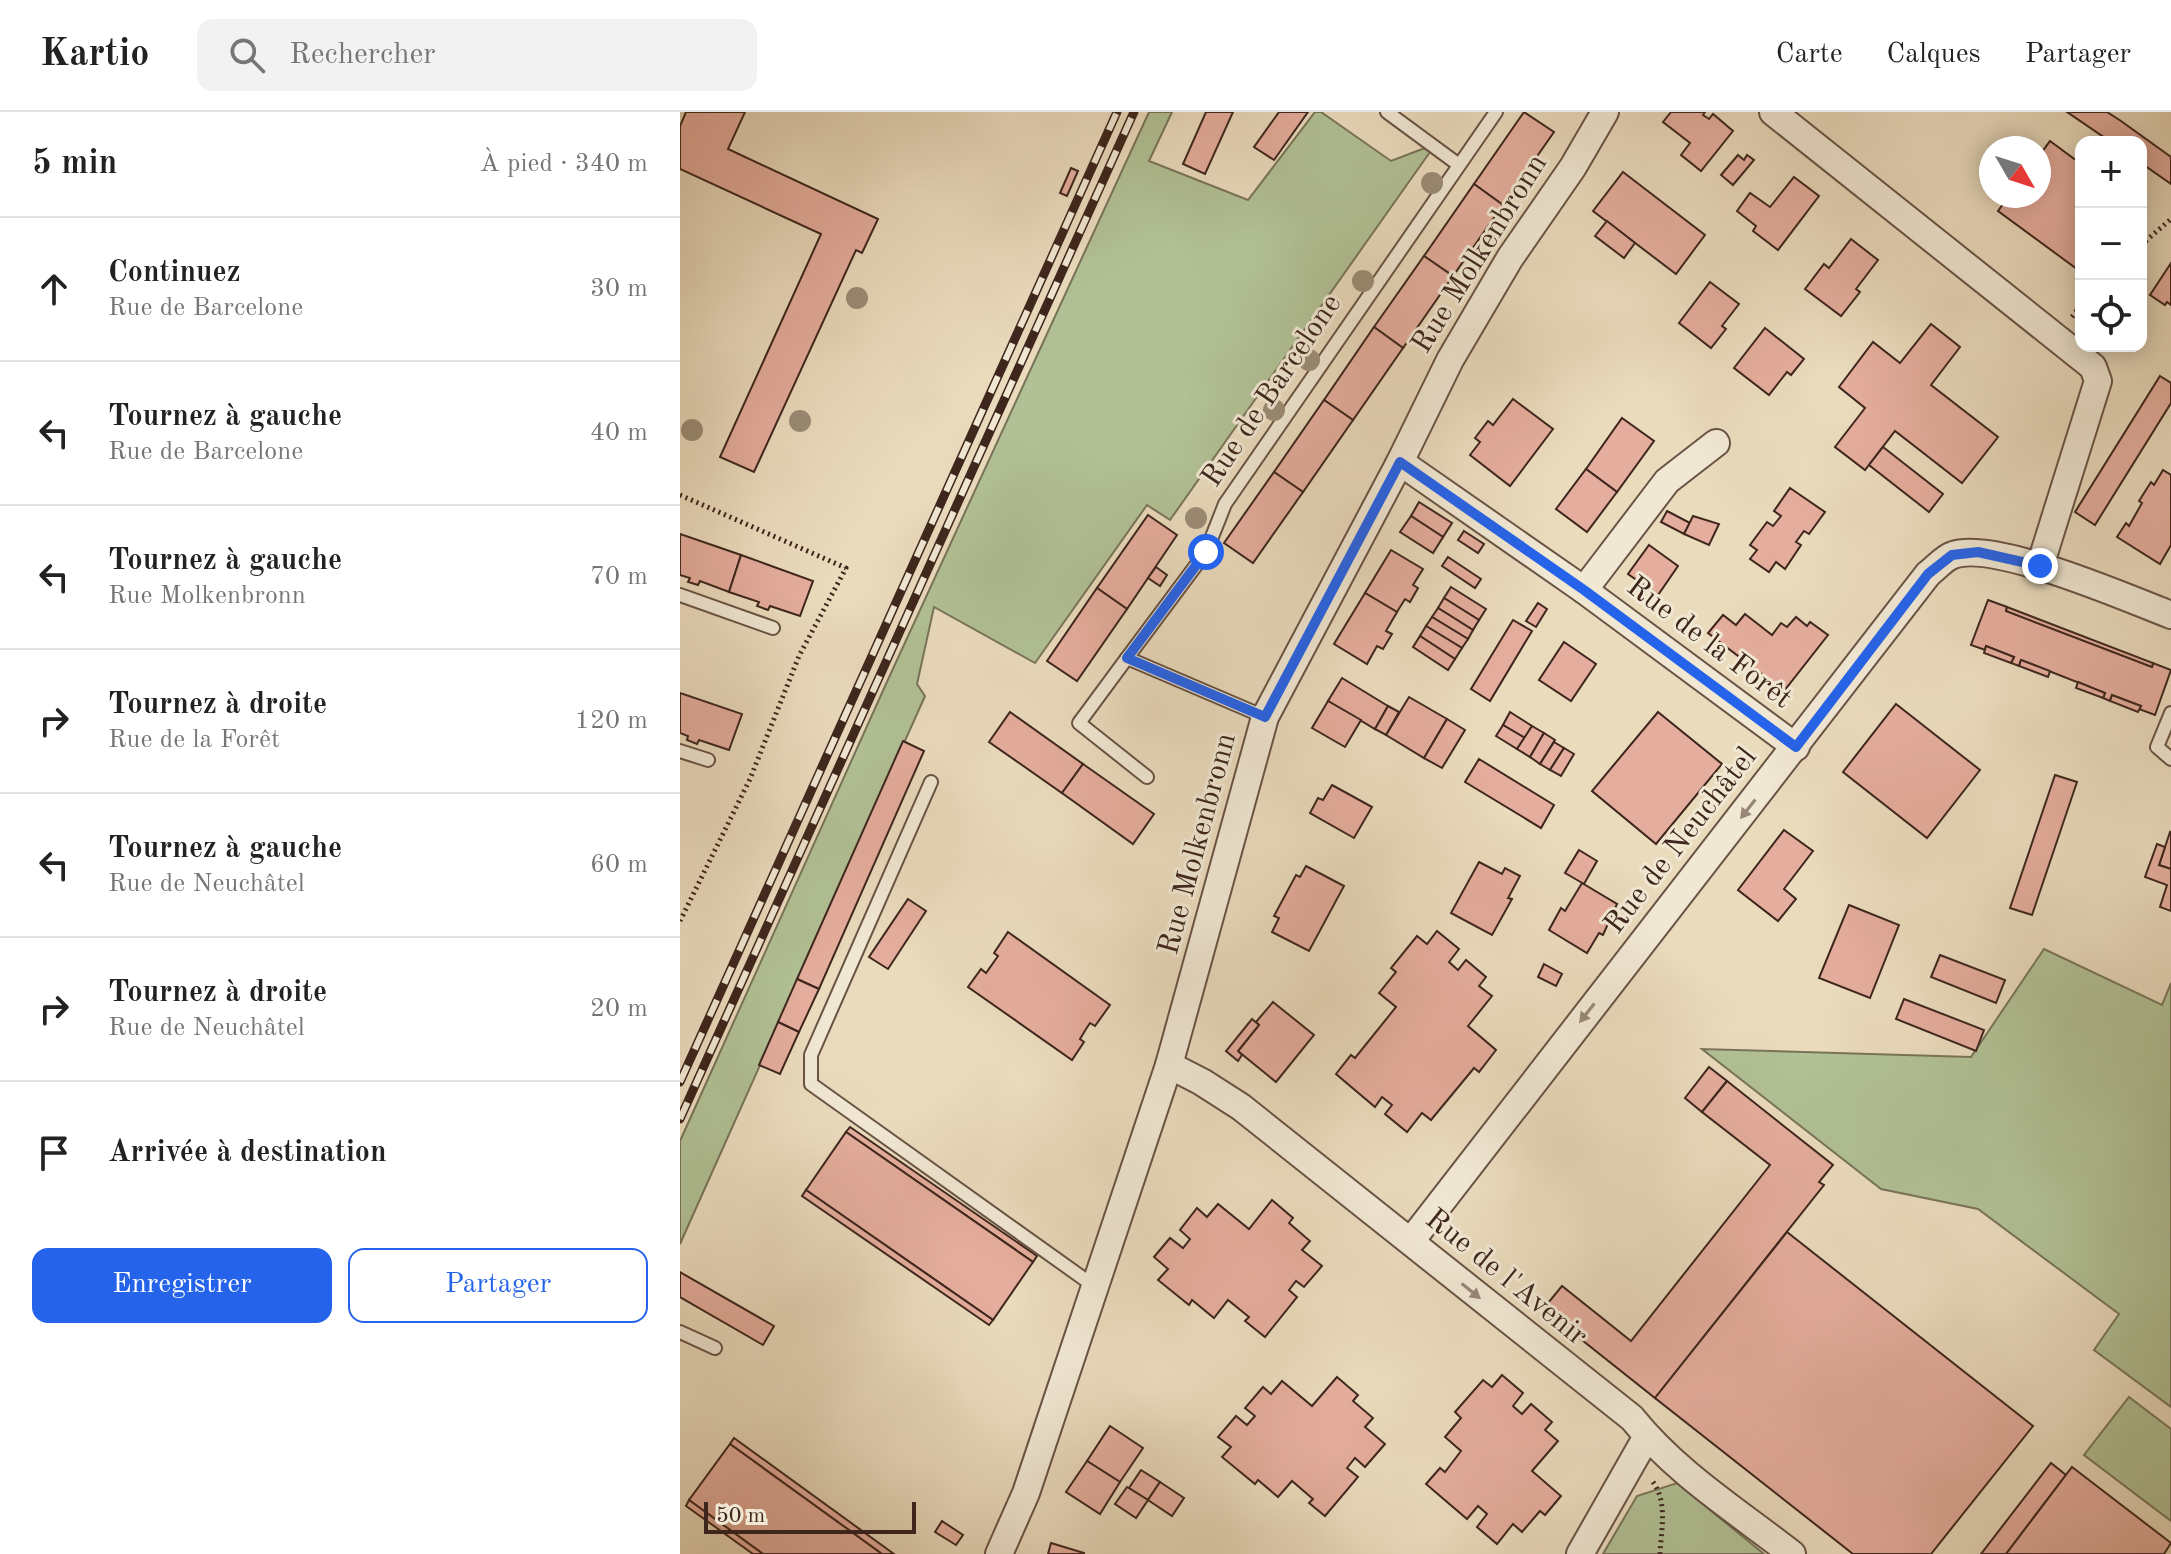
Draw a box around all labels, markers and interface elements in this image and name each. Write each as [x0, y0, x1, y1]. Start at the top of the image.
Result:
search box [197, 19, 757, 91]
icon: search [225, 33, 269, 77]
text: Kartio [40, 36, 149, 74]
text: Rechercher [289, 40, 436, 70]
text: Carte [1776, 41, 1843, 69]
text: Calques [1887, 41, 1981, 69]
text: Partager [2025, 41, 2131, 69]
north arrow [1979, 136, 2051, 208]
map controls [2075, 136, 2147, 352]
button: + [2075, 136, 2147, 208]
text: 5 min [32, 147, 117, 181]
street label: Rue Molkenbronn [1407, 149, 1553, 359]
text: À pied · 340 m [480, 151, 648, 177]
button: − [2075, 208, 2147, 280]
text: Continuez [108, 258, 241, 288]
icon: ahead [32, 267, 76, 311]
text: 30 m [590, 276, 648, 302]
button: locate [2075, 280, 2147, 352]
street label: Rue de Barcelone [1197, 289, 1347, 493]
text: Rue de Barcelone [108, 295, 303, 321]
text: Tournez à gauche [108, 402, 342, 432]
icon: left [32, 411, 76, 455]
text: 40 m [590, 420, 648, 446]
text: Rue de Barcelone [108, 439, 303, 465]
route start [1188, 534, 1224, 570]
text: Tournez à gauche [108, 546, 342, 576]
route end [2022, 548, 2058, 584]
icon: left [32, 555, 76, 599]
text: 70 m [590, 564, 648, 590]
street label: Rue de la Forêt [1621, 571, 1797, 715]
text: Rue Molkenbronn [108, 583, 306, 609]
text: Tournez à droite [108, 690, 327, 720]
icon: right [32, 699, 76, 743]
text: 120 m [575, 708, 648, 734]
text: Rue de la Forêt [108, 727, 280, 753]
street label: Rue Molkenbronn [1154, 730, 1242, 958]
street label: Rue de Neuchâtel [1599, 742, 1763, 940]
one-way arrow [1740, 799, 1756, 819]
text: Tournez à gauche [108, 834, 342, 864]
icon: left [32, 843, 76, 887]
text: 60 m [590, 852, 648, 878]
text: Rue de Neuchâtel [108, 871, 305, 897]
text: Tournez à droite [108, 978, 327, 1008]
icon: right [32, 987, 76, 1031]
text: 20 m [590, 996, 648, 1022]
one-way arrow [1579, 1003, 1595, 1023]
text: Rue de Neuchâtel [108, 1015, 305, 1041]
icon: arrive [32, 1131, 76, 1175]
text: Arrivée à destination [108, 1138, 387, 1168]
street label: Rue de l'Avenir [1419, 1204, 1593, 1352]
button: Enregistrer [32, 1248, 332, 1323]
button: Partager [348, 1248, 648, 1323]
one-way arrow [1461, 1282, 1481, 1299]
scale bar [704, 1498, 916, 1534]
text: 50 m [716, 1505, 765, 1527]

